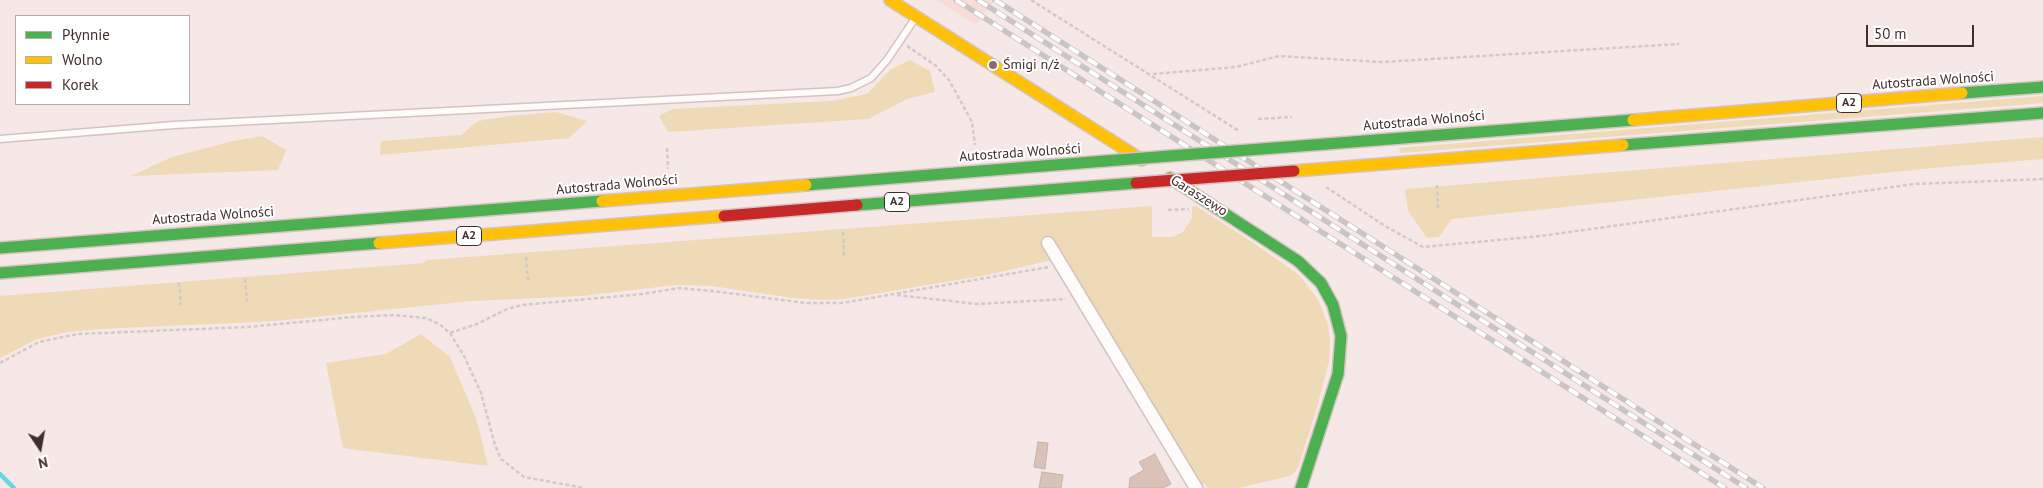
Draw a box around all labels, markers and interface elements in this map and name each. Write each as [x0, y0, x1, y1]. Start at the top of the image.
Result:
legend [15, 15, 190, 105]
scale bar [1868, 15, 1976, 47]
text: 50 m [1874, 24, 1907, 43]
text: Płynnie [62, 25, 110, 44]
text: Wolno [62, 50, 102, 69]
place label: Śmigi n/ż [1003, 57, 1059, 73]
marker: Śmigi n/ż [987, 59, 999, 71]
street label: Autostrada Wolności [1872, 68, 1994, 94]
text: Korek [62, 75, 98, 94]
road number: A2 [1836, 94, 1862, 112]
street label: Autostrada Wolności [1362, 107, 1486, 135]
street label: Autostrada Wolności [959, 140, 1081, 166]
street label: Autostrada Wolności [555, 171, 679, 199]
street label: Garaszewo [1168, 172, 1230, 220]
road number: A2 [884, 192, 910, 212]
street label: Autostrada Wolności [152, 203, 274, 229]
road number: A2 [456, 227, 482, 246]
north arrow [15, 423, 65, 473]
text: N [37, 453, 49, 472]

